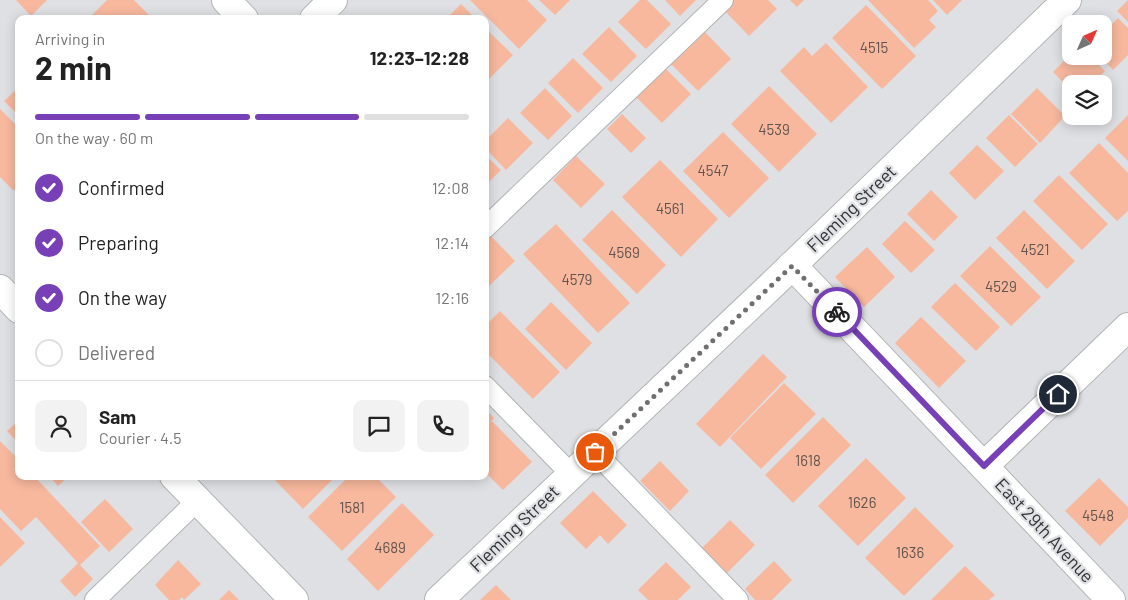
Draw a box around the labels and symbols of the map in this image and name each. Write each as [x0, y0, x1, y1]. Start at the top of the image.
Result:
north arrow [1062, 15, 1112, 65]
house number: 4515 [860, 38, 888, 56]
house number: 4539 [758, 120, 790, 138]
street label: Fleming Street [802, 160, 900, 256]
house number: 4547 [698, 161, 728, 179]
house number: 4561 [656, 199, 684, 217]
house number: 4521 [1020, 240, 1050, 258]
house number: 4569 [608, 243, 640, 261]
house number: 4579 [562, 270, 592, 288]
house number: 4529 [985, 277, 1017, 295]
courier [812, 287, 862, 337]
pin [1037, 373, 1079, 415]
pin [574, 431, 616, 473]
house number: 1618 [795, 451, 821, 469]
street label: East 29th Avenue [991, 473, 1099, 587]
street label: Fleming Street [465, 480, 563, 576]
house number: 1626 [848, 493, 876, 511]
house number: 1581 [339, 498, 365, 516]
house number: 4548 [1082, 506, 1114, 524]
house number: 4689 [374, 538, 406, 556]
house number: 1636 [896, 543, 924, 561]

